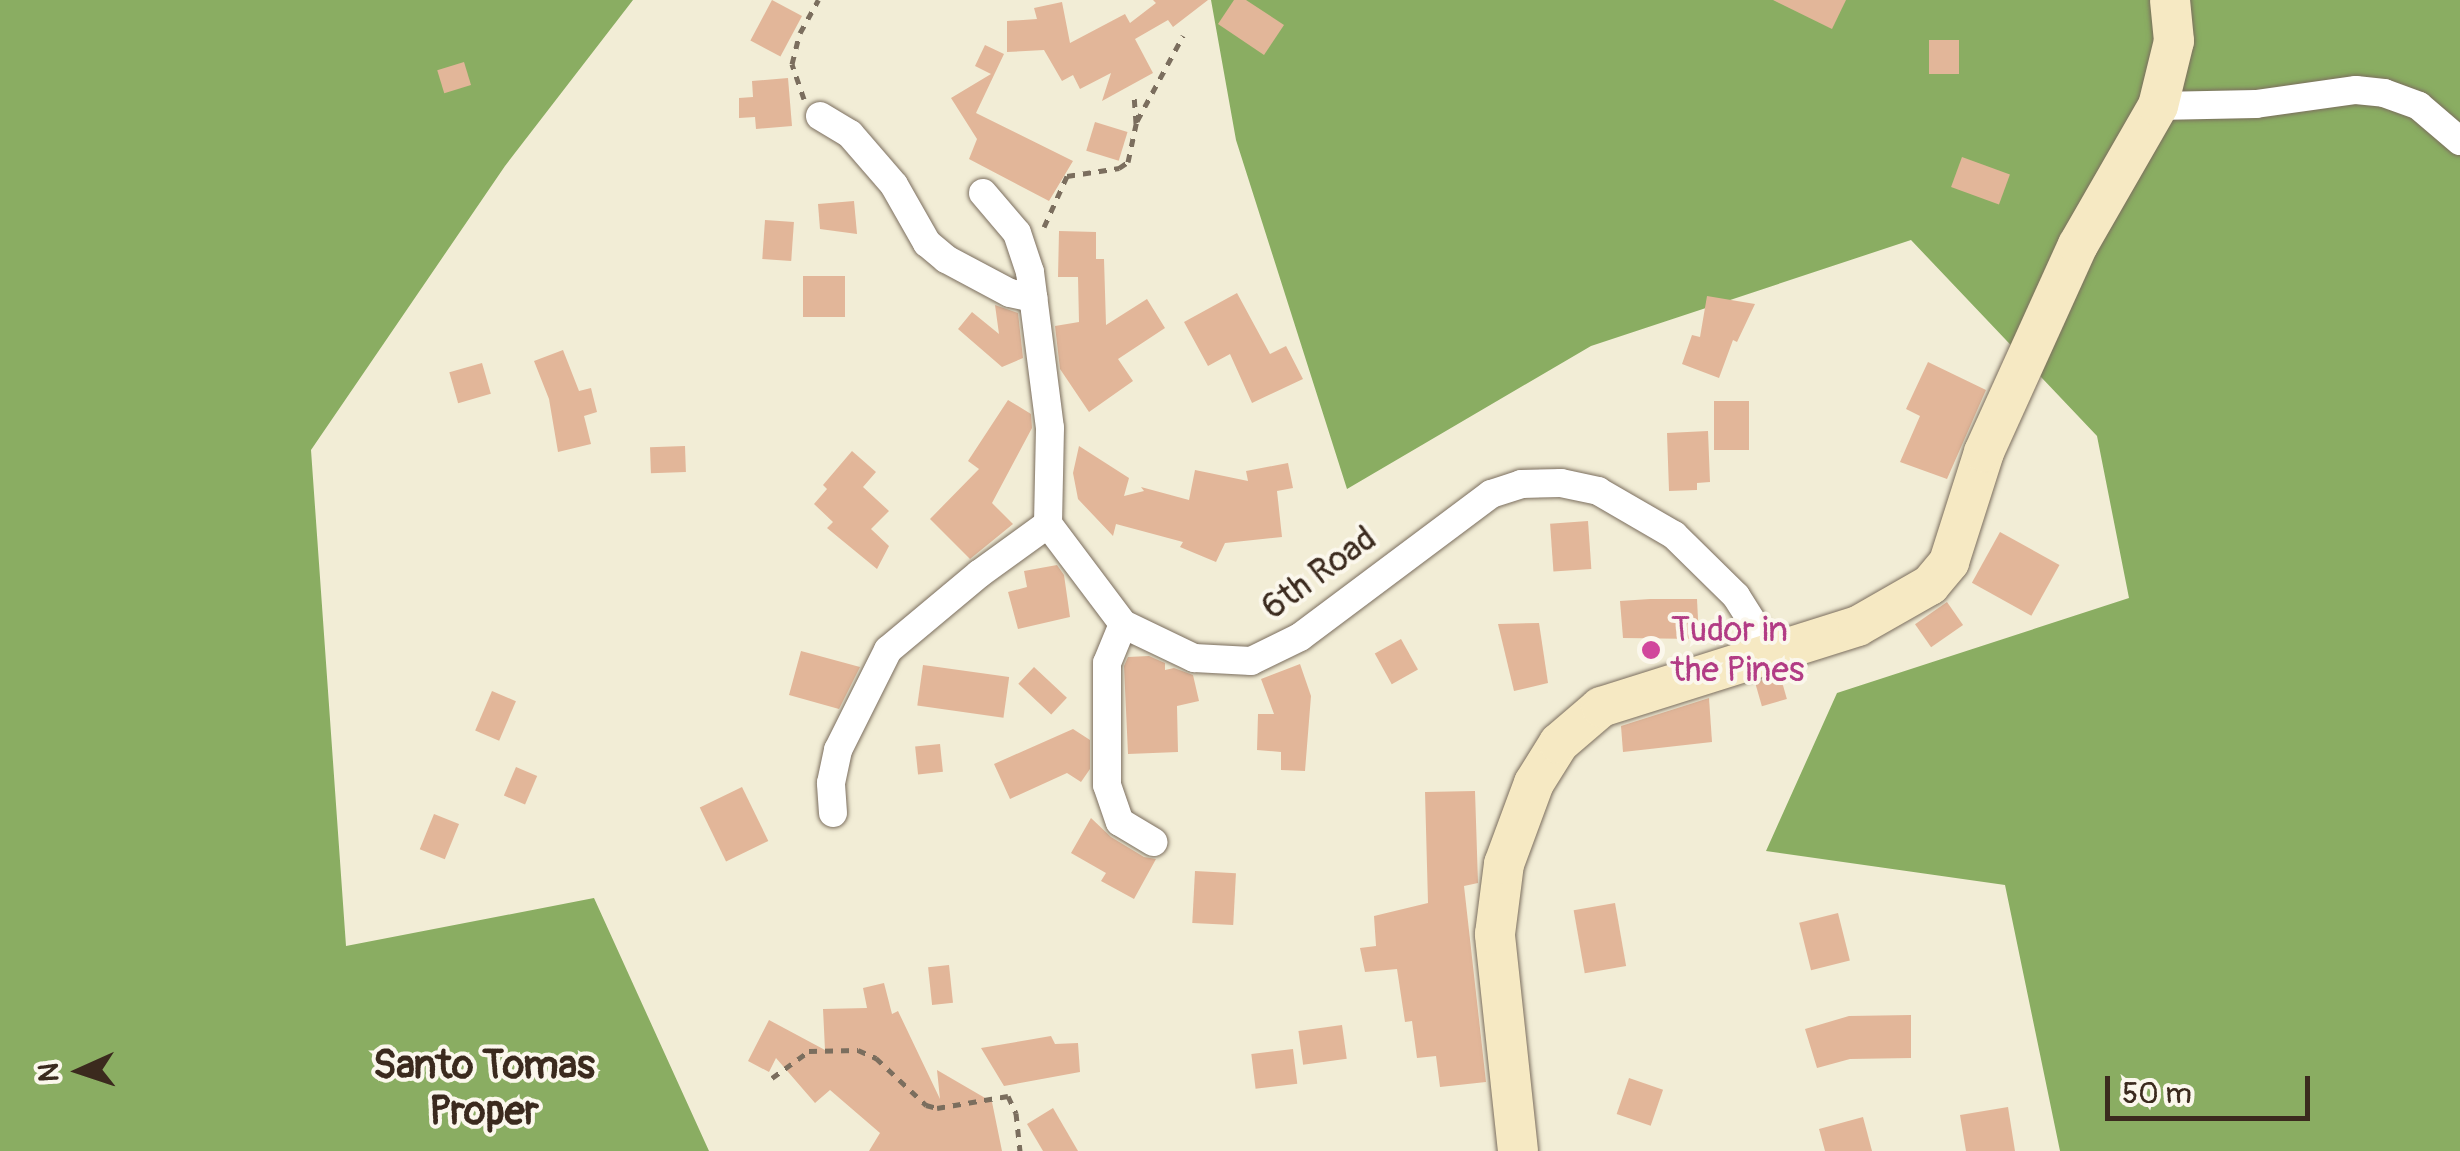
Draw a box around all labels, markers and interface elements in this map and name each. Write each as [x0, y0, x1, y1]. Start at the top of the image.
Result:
street label: 6th Road [1254, 518, 1384, 628]
place label: Tudor in the Pines [1671, 609, 1804, 691]
marker: Tudor in the Pines [1640, 639, 1662, 661]
north arrow [30, 1021, 130, 1121]
district label: Santo Tomas Proper [373, 1042, 595, 1136]
scale bar [2110, 1056, 2315, 1118]
text: N [32, 1062, 68, 1083]
text: 50 m [2122, 1075, 2192, 1112]

